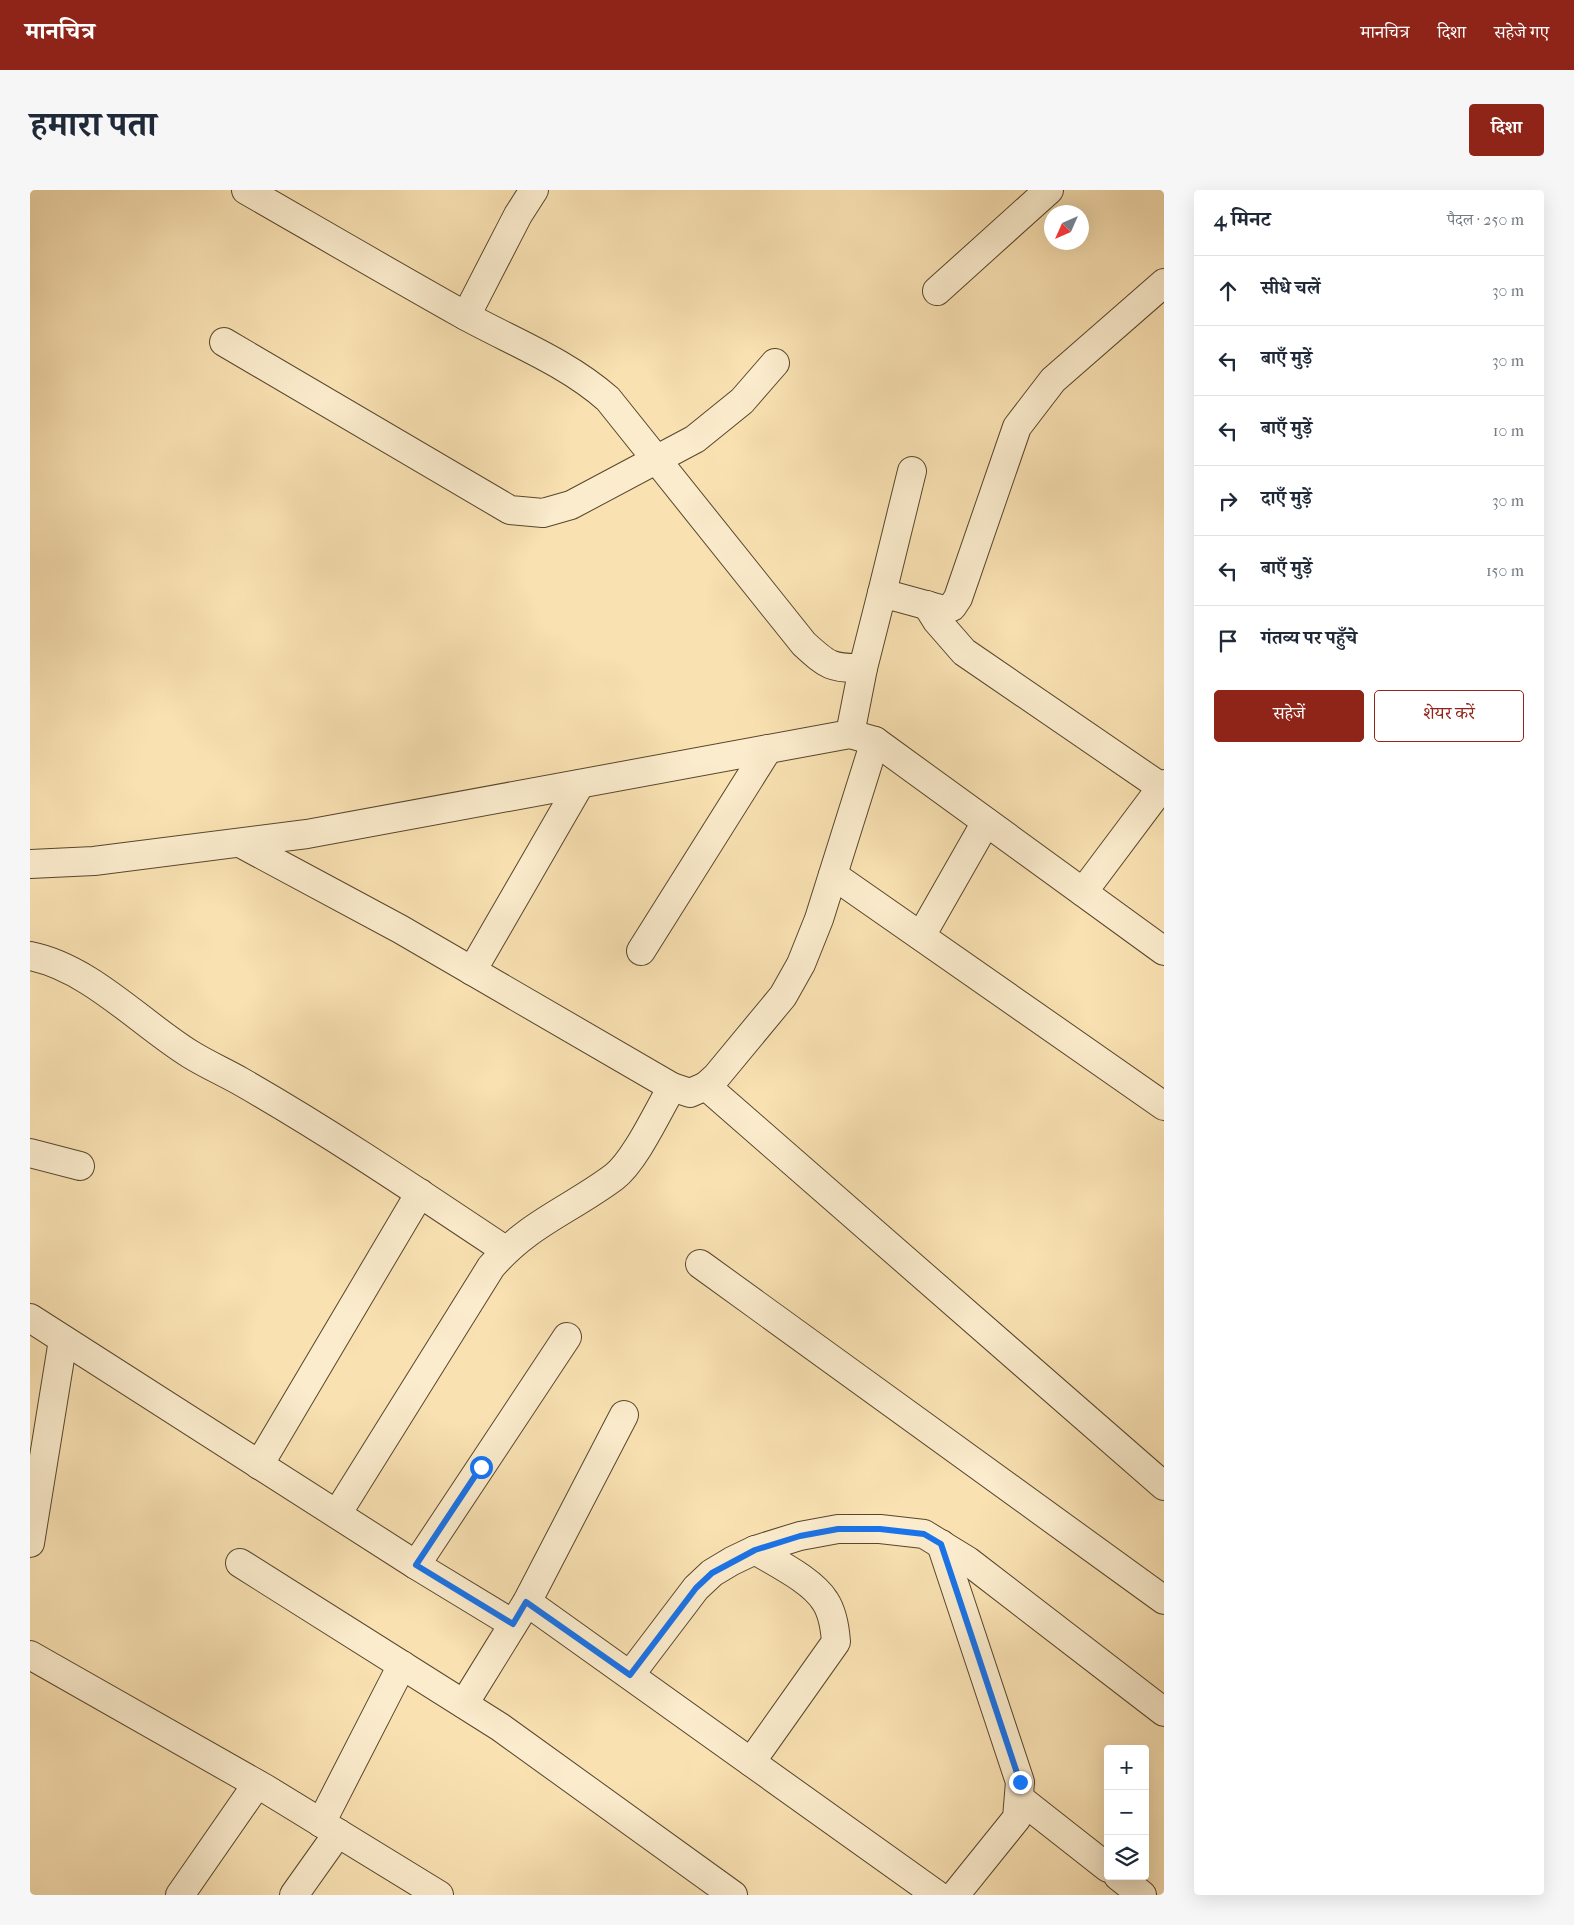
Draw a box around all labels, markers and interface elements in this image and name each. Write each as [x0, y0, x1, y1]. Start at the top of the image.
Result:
text: मानचित्र [25, 17, 95, 45]
text: मानचित्र [1361, 22, 1409, 43]
text: दिशा [1437, 22, 1466, 43]
text: सहेजे गए [1494, 22, 1549, 43]
text: हमारा पता [30, 104, 157, 145]
button: दिशा [1469, 104, 1544, 156]
north arrow [1044, 205, 1089, 250]
text: 4 मिनट [1214, 207, 1271, 231]
text: पैदल · 250 m [1447, 210, 1524, 229]
icon: ahead [1214, 277, 1242, 305]
text: सीधे चलें [1261, 277, 1320, 299]
text: 30 m [1492, 281, 1524, 300]
icon: left [1214, 347, 1242, 375]
text: बाएँ मुड़ें [1261, 347, 1312, 369]
text: 30 m [1492, 351, 1524, 370]
icon: left [1214, 417, 1242, 445]
text: बाएँ मुड़ें [1261, 417, 1312, 439]
text: 10 m [1493, 421, 1524, 440]
icon: right [1214, 487, 1242, 515]
text: दाएँ मुड़ें [1261, 487, 1312, 509]
text: 30 m [1492, 491, 1524, 510]
icon: left [1214, 557, 1242, 585]
text: बाएँ मुड़ें [1261, 557, 1312, 579]
text: 150 m [1486, 561, 1524, 580]
icon: arrive [1214, 627, 1242, 655]
text: गंतव्य पर पहुँचे [1261, 627, 1357, 649]
button: सहेजें [1214, 690, 1364, 742]
button: शेयर करें [1374, 690, 1524, 742]
route start [470, 1456, 493, 1479]
map controls [1104, 1745, 1149, 1880]
button: + [1104, 1745, 1149, 1790]
route end [1009, 1771, 1032, 1794]
button: − [1104, 1790, 1149, 1835]
button: layers [1104, 1835, 1149, 1880]

